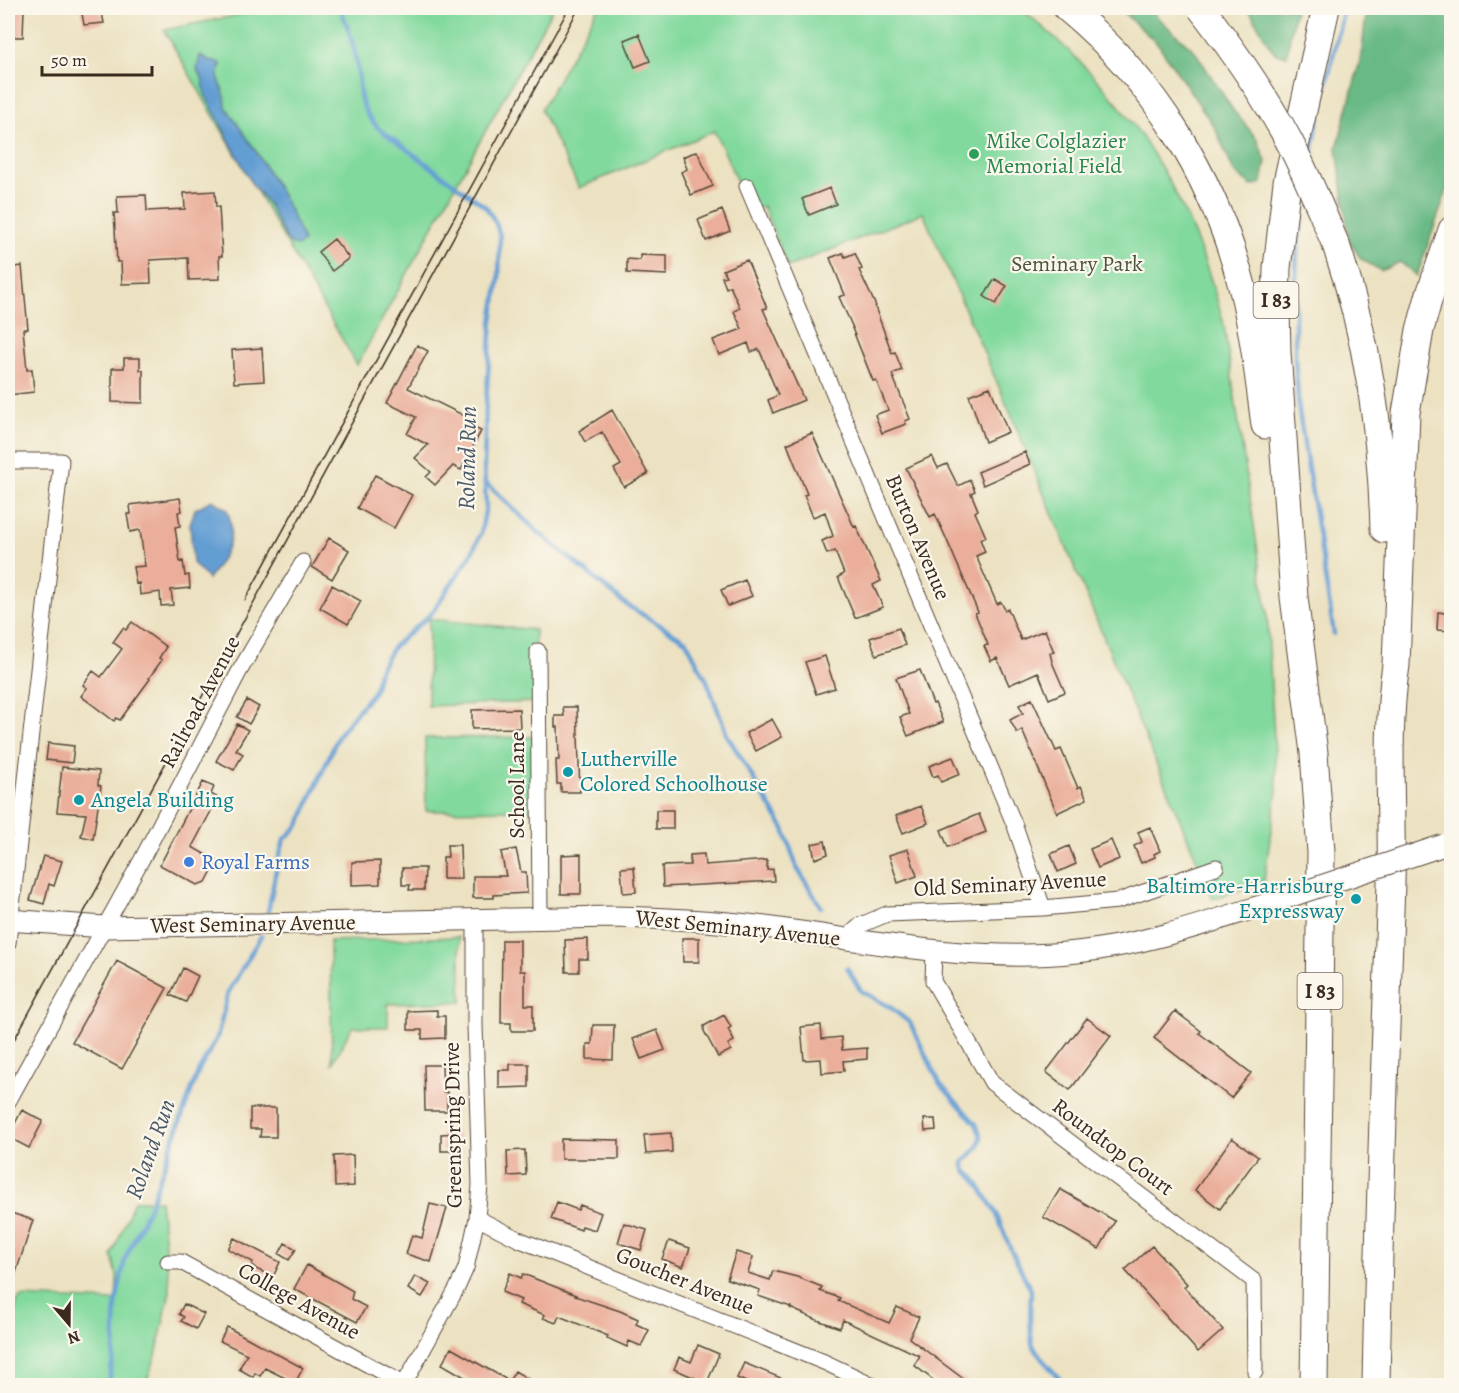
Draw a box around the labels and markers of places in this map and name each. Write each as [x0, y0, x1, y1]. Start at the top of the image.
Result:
place label: Mike Colglazier Memorial Field [986, 126, 1126, 181]
marker: Mike Colglazier Memorial Field [967, 147, 981, 161]
place label: Lutherville Colored Schoolhouse [580, 744, 768, 799]
marker: Lutherville Colored Schoolhouse [561, 765, 575, 779]
place label: Angela Building [90, 785, 234, 815]
marker: Angela Building [72, 793, 86, 807]
place label: Royal Farms [201, 847, 310, 877]
marker: Royal Farms [182, 855, 196, 869]
place label: Baltimore-Harrisburg Expressway [1146, 871, 1344, 926]
marker: Baltimore-Harrisburg Expressway [1349, 892, 1363, 906]

